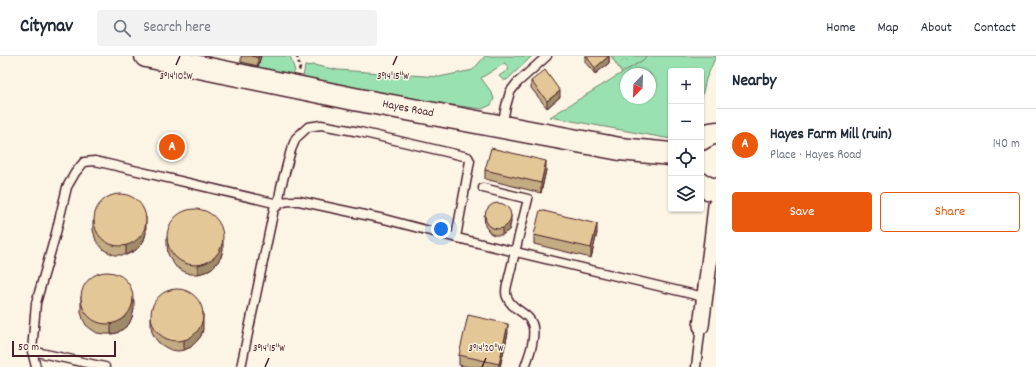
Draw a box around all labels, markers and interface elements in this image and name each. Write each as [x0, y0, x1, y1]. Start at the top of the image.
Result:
search box [97, 10, 377, 46]
text: Citynav [20, 14, 73, 41]
icon: search [111, 17, 133, 39]
text: Search here [143, 17, 211, 39]
text: Home [826, 18, 855, 38]
text: Map [877, 18, 899, 38]
text: About [921, 18, 952, 38]
text: Contact [974, 18, 1016, 38]
north arrow [620, 68, 656, 104]
map controls [668, 68, 704, 212]
button: + [668, 68, 704, 104]
text: 3°14'10"W [160, 70, 193, 84]
text: 3°14'15"W [377, 70, 409, 84]
text: Nearby [732, 70, 776, 94]
street label: Hayes Road [381, 96, 435, 122]
button: − [668, 104, 704, 140]
text: Hayes Farm Mill (ruin) [770, 124, 892, 146]
pin: A [159, 132, 185, 162]
text: A [741, 135, 749, 154]
text: 140 m [993, 135, 1020, 154]
button: locate [668, 140, 704, 176]
text: Place · Hayes Road [770, 146, 861, 165]
button: layers [668, 176, 704, 212]
button: Save [732, 192, 872, 232]
button: Share [880, 192, 1020, 232]
your location [431, 219, 451, 239]
scale bar [12, 339, 116, 358]
text: 50 m [18, 340, 39, 356]
text: 3°14'15"W [253, 342, 285, 356]
text: 3°14'20"W [468, 342, 504, 356]

